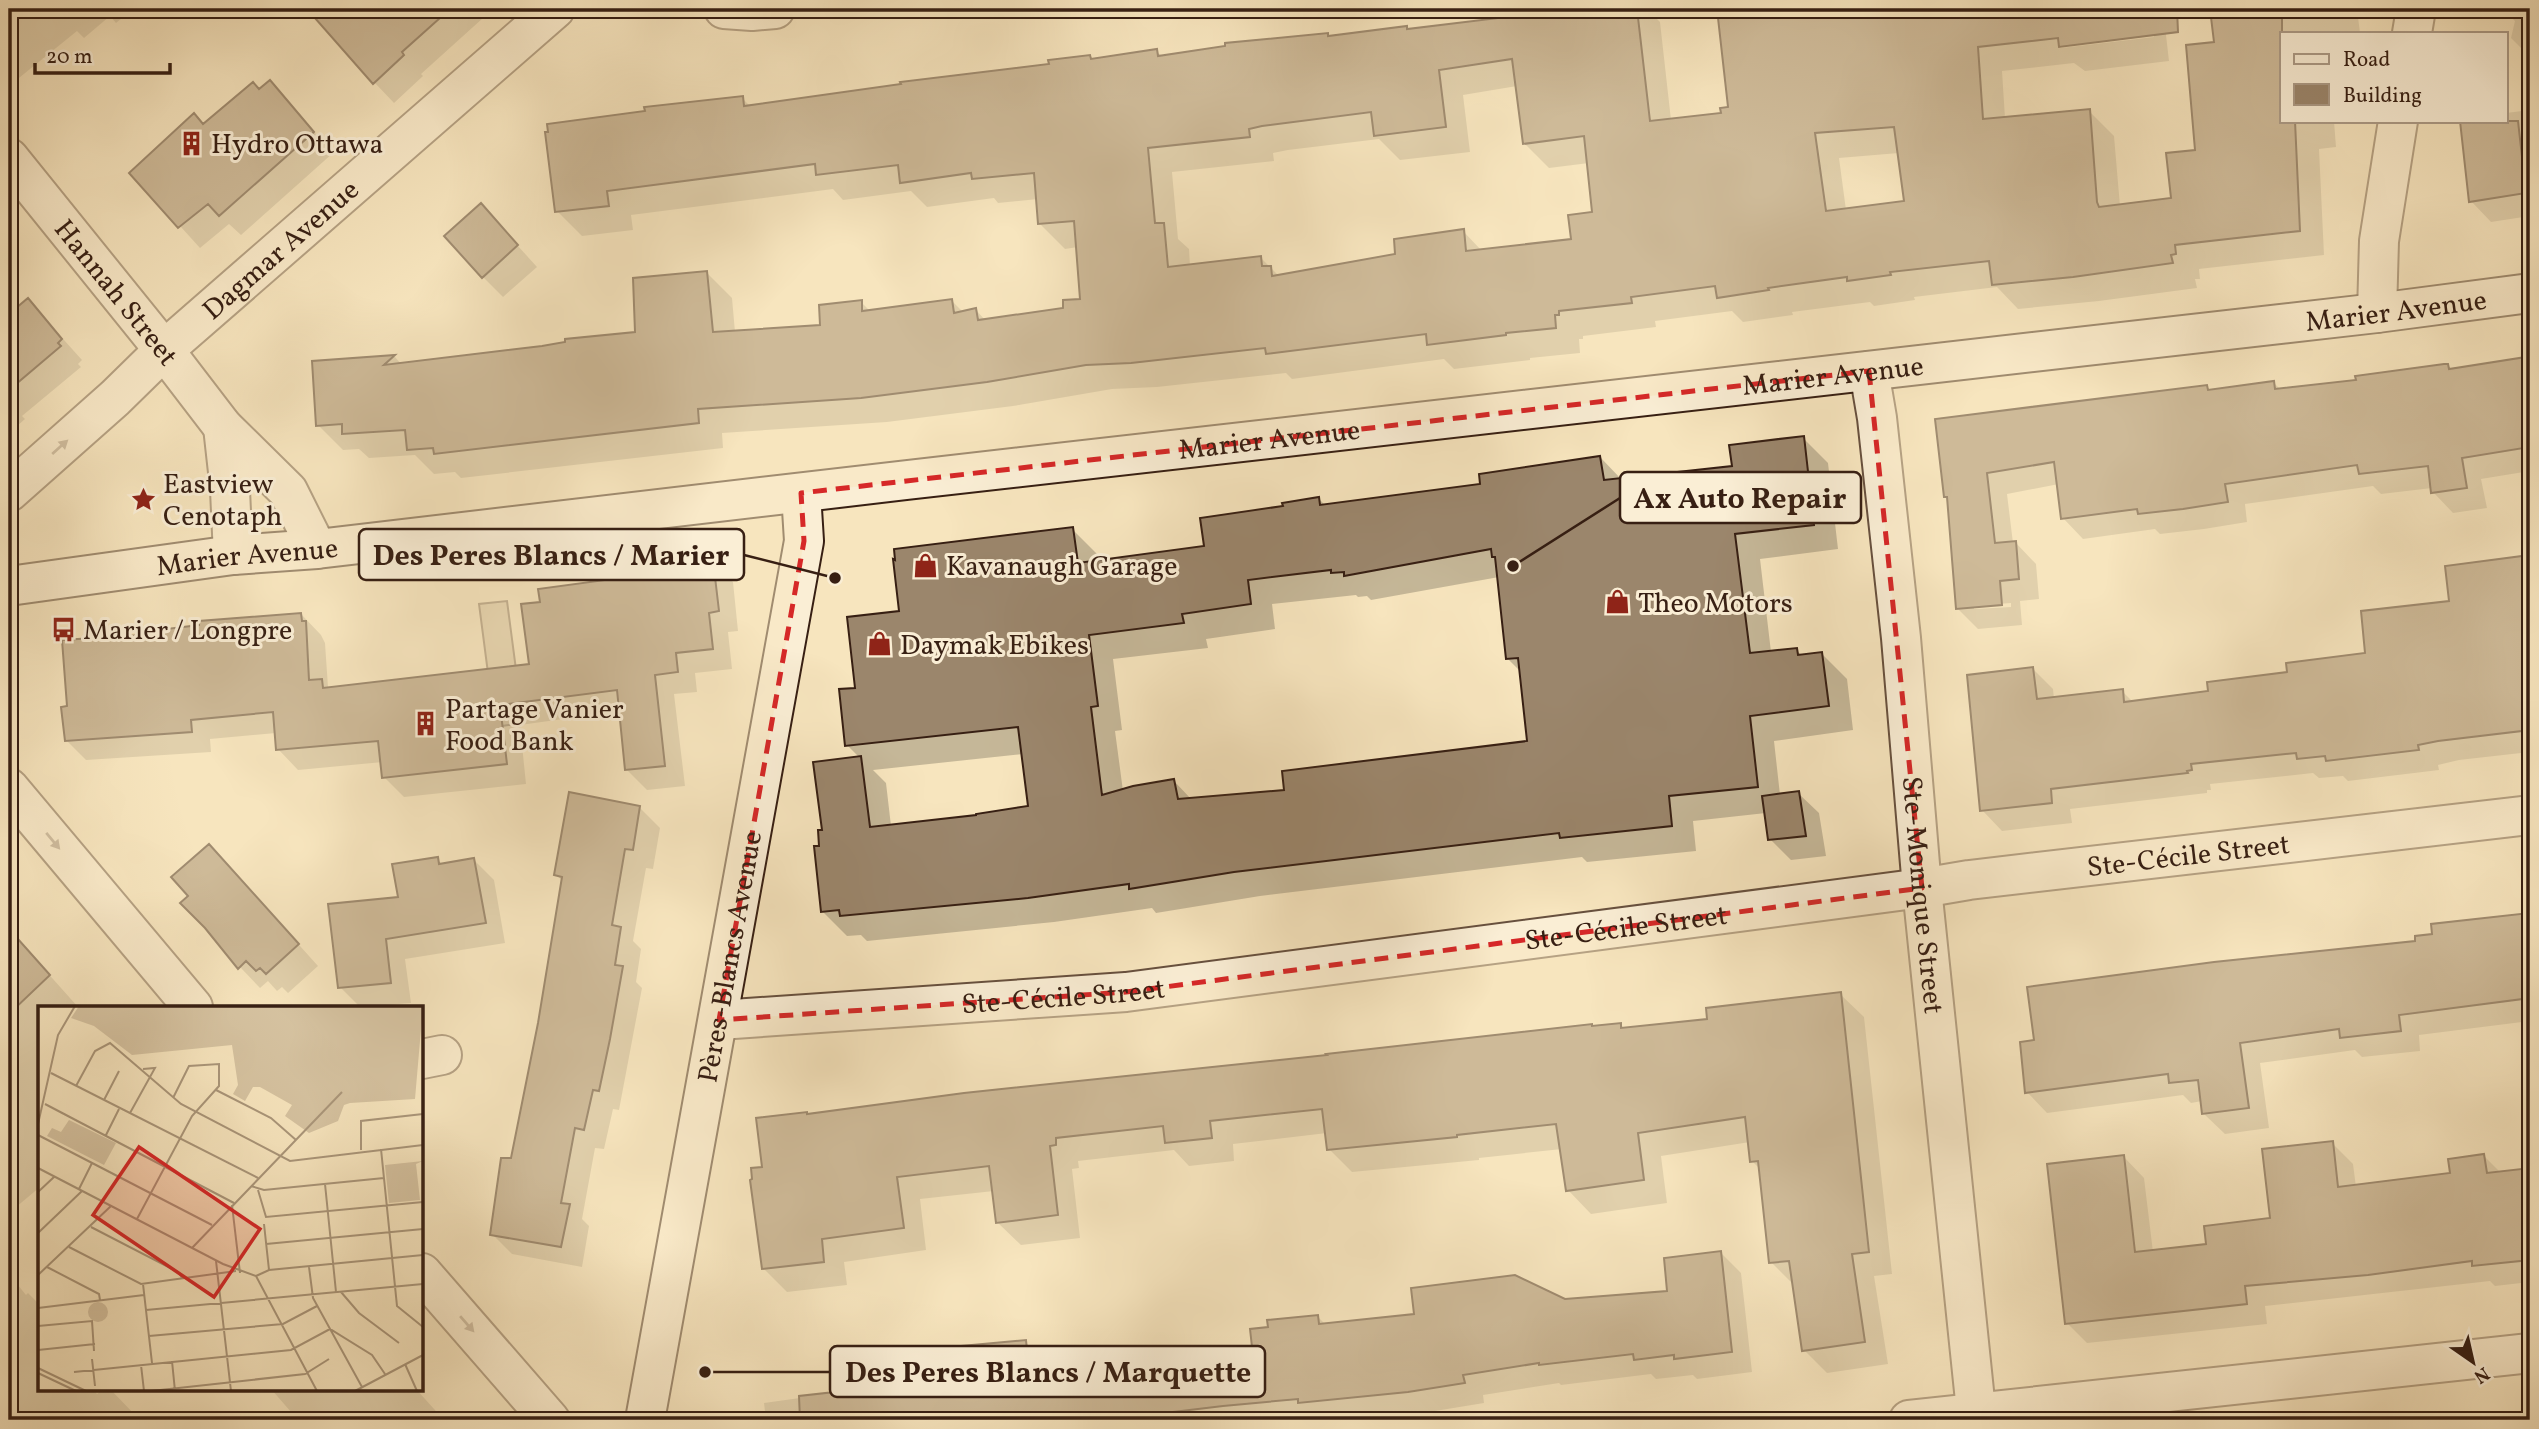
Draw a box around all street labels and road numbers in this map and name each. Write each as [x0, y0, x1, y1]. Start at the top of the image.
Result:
street label: Dagmar Avenue [195, 172, 368, 330]
street label: Hannah Street [44, 212, 186, 375]
street label: Marier Avenue [2303, 282, 2489, 343]
street label: Marier Avenue [1740, 348, 1926, 407]
street label: Marier Avenue [1177, 412, 1362, 471]
street label: Marier Avenue [154, 530, 340, 587]
street label: Ste-Monique Street [1891, 775, 1952, 1016]
street label: Ste-Cécile Street [2085, 826, 2292, 888]
street label: Pères-Blancs Avenue [689, 828, 773, 1086]
street label: Ste-Cécile Street [1523, 897, 1730, 962]
street label: Ste-Cécile Street [960, 970, 1167, 1025]

